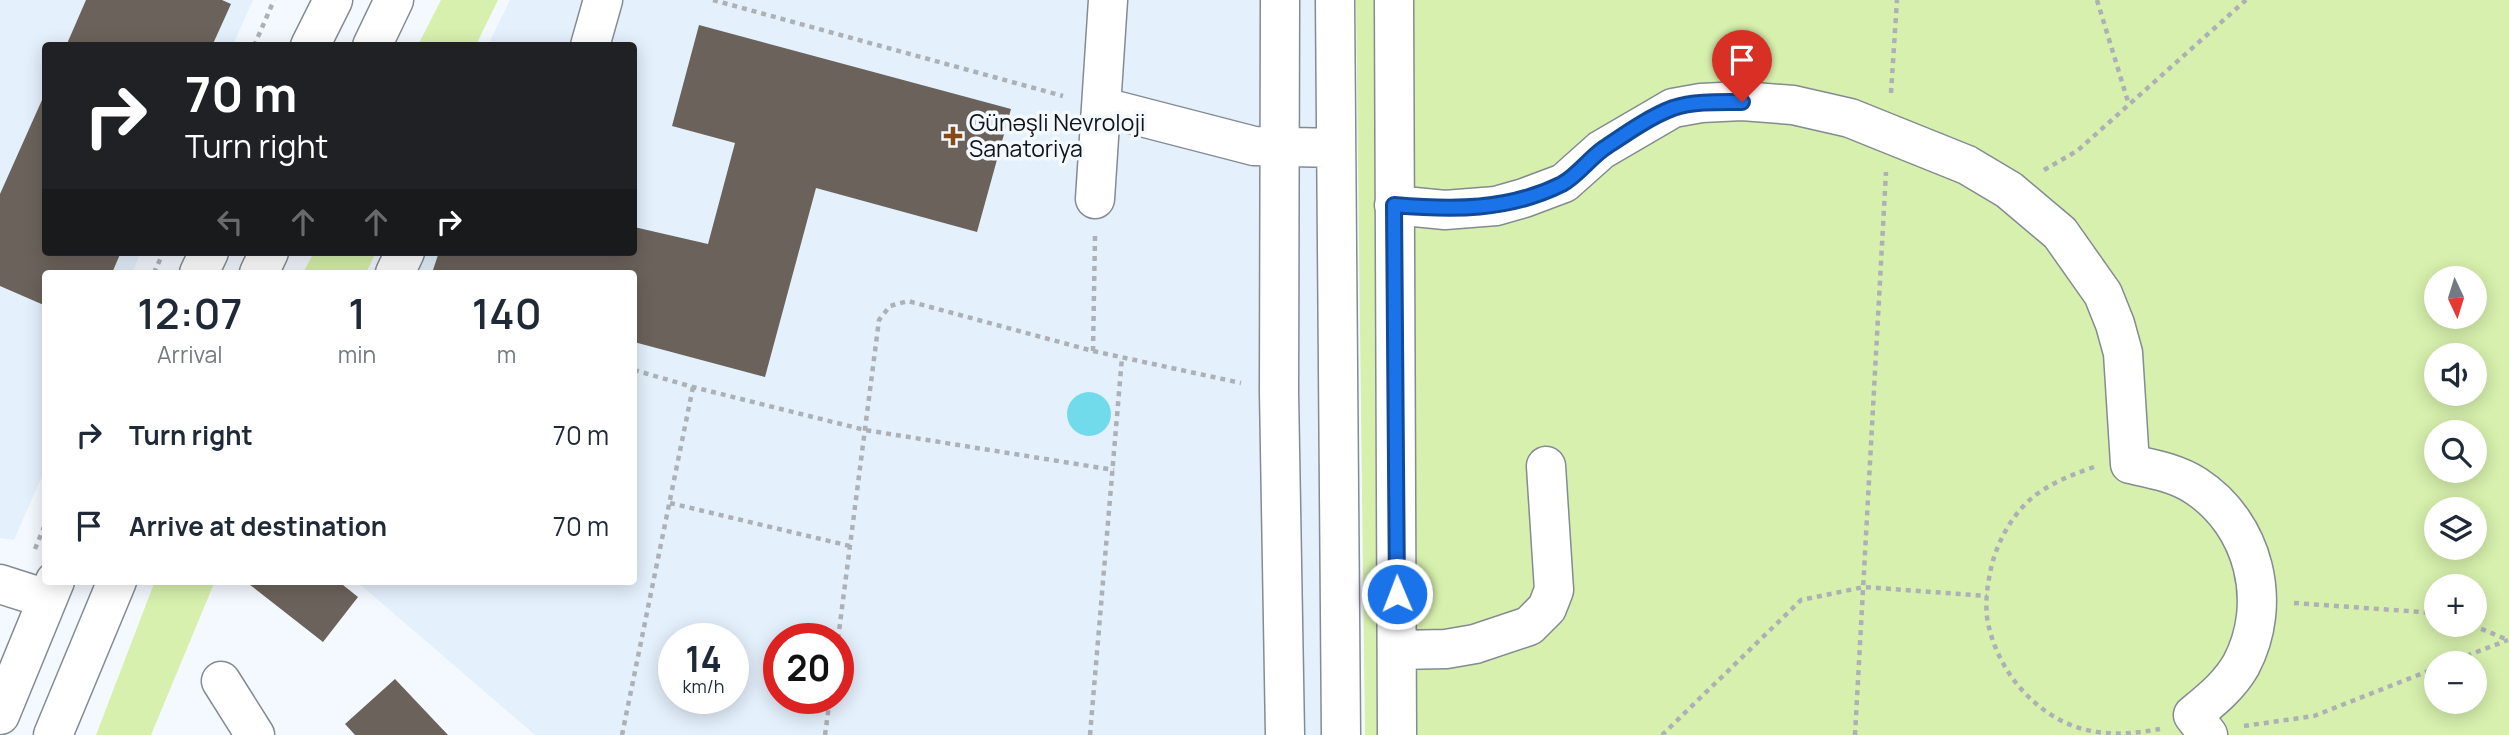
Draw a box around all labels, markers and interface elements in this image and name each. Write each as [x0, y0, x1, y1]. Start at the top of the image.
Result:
pin [1712, 30, 1772, 102]
icon: arrive [1723, 41, 1761, 79]
text: 70 m [185, 60, 297, 127]
icon: right [70, 70, 161, 161]
place label: Günəşli Nevroloji Sanatoriya [969, 106, 1145, 164]
text: Turn right [185, 124, 328, 168]
marker: Günəşli Nevroloji Sanatoriya [943, 126, 963, 146]
icon: left [211, 203, 249, 241]
icon: ahead [284, 203, 322, 241]
icon: ahead [357, 203, 395, 241]
icon: right [430, 203, 468, 241]
north arrow [2424, 266, 2487, 329]
map controls [2424, 266, 2487, 714]
text: 12:07 [137, 284, 242, 342]
text: 1 [348, 284, 366, 342]
text: 140 [472, 284, 542, 342]
text: Arrival [157, 338, 223, 370]
text: min [338, 338, 376, 370]
text: m [497, 338, 516, 370]
button: sound [2424, 343, 2487, 406]
icon: right [70, 416, 108, 454]
text: Turn right [129, 417, 253, 453]
text: 70 m [553, 417, 609, 453]
button: search [2424, 420, 2487, 483]
button: layers [2424, 497, 2487, 560]
icon: arrive [70, 507, 108, 545]
text: Arrive at destination [129, 508, 387, 544]
text: 70 m [553, 508, 609, 544]
position arrow [1360, 557, 1434, 631]
button: + [2424, 574, 2487, 637]
speed limit sign: 20 [763, 623, 854, 714]
text: 14 [685, 635, 722, 683]
button: − [2424, 651, 2487, 714]
text: km/h [683, 674, 724, 698]

